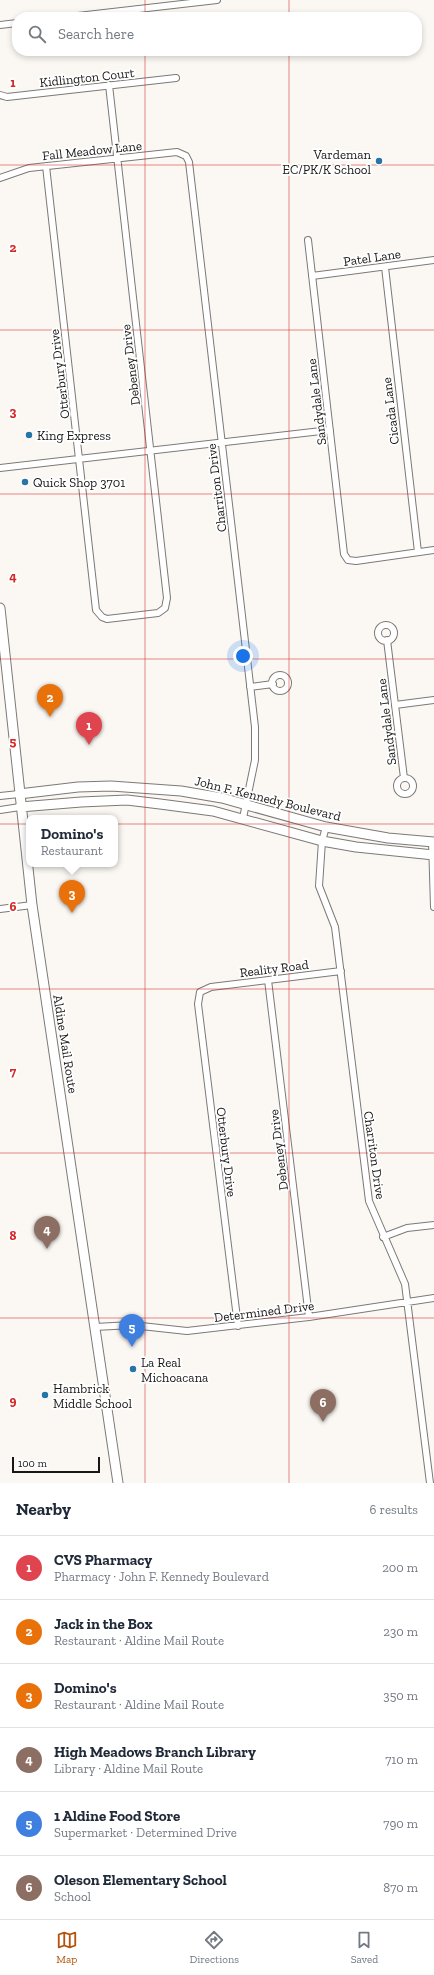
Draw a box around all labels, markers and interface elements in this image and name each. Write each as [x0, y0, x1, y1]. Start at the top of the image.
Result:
search box [12, 12, 422, 56]
icon: search [26, 23, 48, 45]
text: Search here [58, 25, 134, 43]
street label: Kidlington Court [39, 65, 135, 90]
text: 1 [10, 75, 16, 90]
street label: Fall Meadow Lane [42, 138, 143, 163]
place label: Vardeman EC/PK/K School [282, 147, 372, 177]
marker: Vardeman EC/PK/K School [374, 156, 384, 166]
text: 2 [10, 240, 17, 255]
street label: Patel Lane [342, 246, 402, 269]
street label: Debeney Drive [118, 324, 143, 406]
street label: Otterbury Drive [47, 328, 72, 420]
street label: Sandydale Lane [304, 358, 329, 446]
street label: Cicada Lane [379, 376, 402, 445]
text: 3 [10, 404, 17, 419]
place label: King Express [37, 428, 111, 443]
marker: King Express [24, 430, 34, 440]
street label: Charriton Drive [204, 443, 229, 533]
place label: Quick Shop 3701 [33, 475, 125, 490]
marker: Quick Shop 3701 [20, 477, 30, 487]
text: 4 [9, 569, 17, 584]
your location [233, 646, 253, 666]
street label: Sandydale Lane [374, 678, 399, 766]
pin: 2 [37, 684, 63, 717]
pin: 1 [76, 712, 102, 745]
text: 5 [10, 734, 17, 749]
street label: John F. Kennedy Boulevard [193, 773, 343, 824]
popup [26, 815, 118, 867]
text: Domino's [41, 825, 103, 843]
text: Restaurant [41, 843, 103, 858]
pin: 3 [59, 880, 85, 913]
text: 6 [10, 899, 17, 914]
street label: Reality Road [239, 957, 309, 980]
street label: Aldine Mail Route [50, 994, 81, 1094]
text: 7 [10, 1064, 17, 1079]
street label: Otterbury Drive [214, 1106, 239, 1198]
street label: Debeney Drive [266, 1109, 291, 1191]
street label: Charriton Drive [361, 1110, 388, 1200]
pin: 4 [34, 1216, 60, 1249]
text: 8 [9, 1228, 17, 1243]
street label: Determined Drive [213, 1298, 315, 1325]
pin: 5 [119, 1314, 145, 1347]
place label: La Real Michoacana [141, 1355, 209, 1385]
marker: La Real Michoacana [128, 1364, 138, 1374]
place label: Hambrick Middle School [53, 1381, 132, 1411]
pin: 6 [310, 1389, 336, 1422]
marker: Hambrick Middle School [40, 1390, 50, 1400]
text: 9 [10, 1393, 17, 1408]
scale bar [12, 1455, 100, 1474]
text: 100 m [18, 1457, 47, 1470]
text: Nearby [16, 1499, 71, 1519]
text: 6 results [370, 1502, 418, 1517]
text: CVS Pharmacy [54, 1551, 152, 1569]
text: 1 [26, 1560, 32, 1575]
text: 200 m [382, 1560, 418, 1575]
text: Pharmacy · John F. Kennedy Boulevard [54, 1569, 269, 1584]
text: Jack in the Box [54, 1615, 153, 1633]
text: 2 [26, 1624, 32, 1639]
text: 230 m [383, 1624, 418, 1639]
text: Restaurant · Aldine Mail Route [54, 1633, 224, 1648]
text: Domino's [54, 1679, 117, 1697]
text: 3 [26, 1688, 32, 1703]
text: 350 m [383, 1688, 418, 1703]
text: Restaurant · Aldine Mail Route [54, 1697, 224, 1712]
text: High Meadows Branch Library [54, 1743, 256, 1761]
text: 4 [25, 1752, 33, 1767]
text: 710 m [385, 1752, 418, 1767]
text: Library · Aldine Mail Route [54, 1761, 203, 1776]
text: 1 Aldine Food Store [54, 1807, 180, 1825]
text: 5 [26, 1816, 32, 1831]
text: 790 m [383, 1816, 418, 1831]
text: Supermarket · Determined Drive [54, 1825, 237, 1840]
text: Oleson Elementary School [54, 1871, 227, 1889]
text: 6 [26, 1880, 32, 1895]
text: 870 m [383, 1880, 418, 1895]
text: School [54, 1889, 91, 1904]
tab: Map [56, 1929, 78, 1966]
tab: Directions [189, 1929, 239, 1966]
tab: Saved [351, 1929, 378, 1966]

